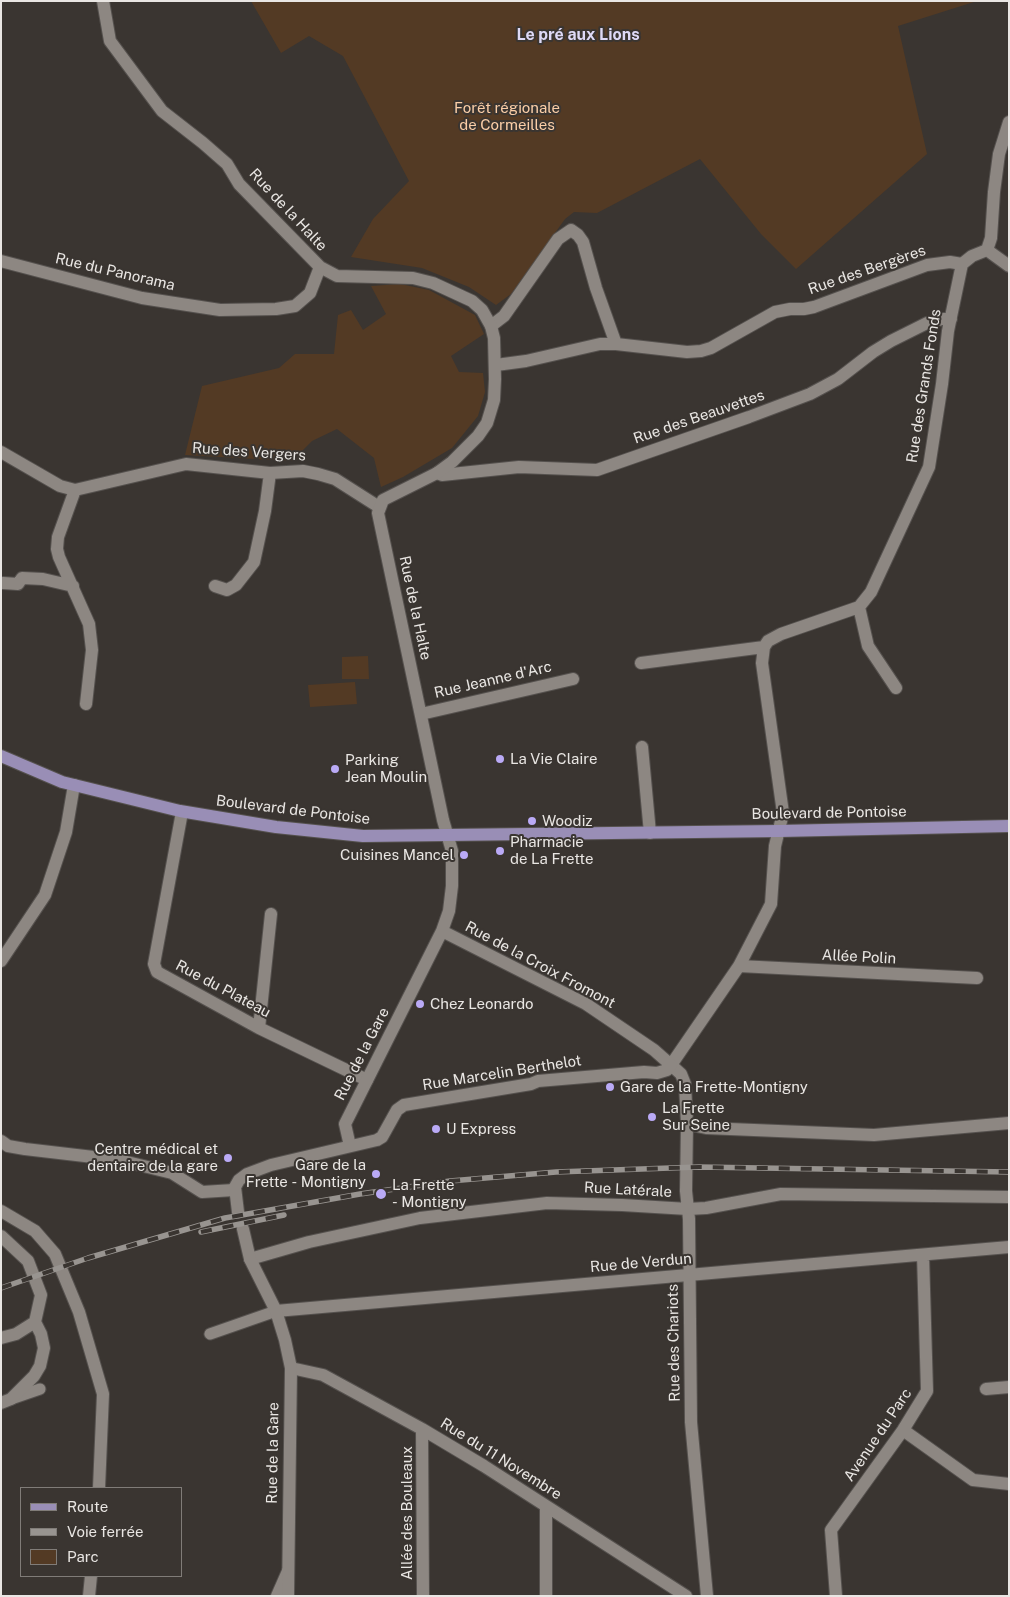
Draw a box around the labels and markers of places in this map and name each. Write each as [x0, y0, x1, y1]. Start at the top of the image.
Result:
place label: La Vie Claire [510, 750, 597, 768]
place label: Parking Jean Moulin [345, 751, 427, 786]
marker: La Vie Claire [494, 753, 506, 765]
marker: Parking Jean Moulin [329, 763, 341, 775]
place label: Woodiz [542, 812, 593, 830]
marker: Woodiz [526, 815, 538, 827]
place label: Pharmacie de La Frette [510, 833, 593, 868]
marker: Pharmacie de La Frette [494, 845, 506, 857]
place label: Cuisines Mancel [340, 846, 454, 864]
marker: Cuisines Mancel [458, 849, 470, 861]
place label: Chez Leonardo [430, 995, 534, 1013]
marker: Chez Leonardo [414, 998, 426, 1010]
place label: Gare de la Frette-Montigny [620, 1078, 808, 1096]
marker: Gare de la Frette-Montigny [604, 1081, 616, 1093]
place label: La Frette Sur Seine [662, 1099, 730, 1134]
marker: La Frette Sur Seine [646, 1111, 658, 1123]
place label: U Express [446, 1120, 516, 1138]
marker: U Express [430, 1123, 442, 1135]
place label: Centre médical et dentaire de la gare [87, 1140, 218, 1175]
marker: Centre médical et dentaire de la gare [222, 1152, 234, 1164]
place label: Gare de la Frette - Montigny [246, 1156, 366, 1191]
marker: Gare de la Frette - Montigny [370, 1168, 382, 1180]
place label: La Frette - Montigny [392, 1176, 467, 1211]
marker: La Frette - Montigny [374, 1187, 388, 1201]

